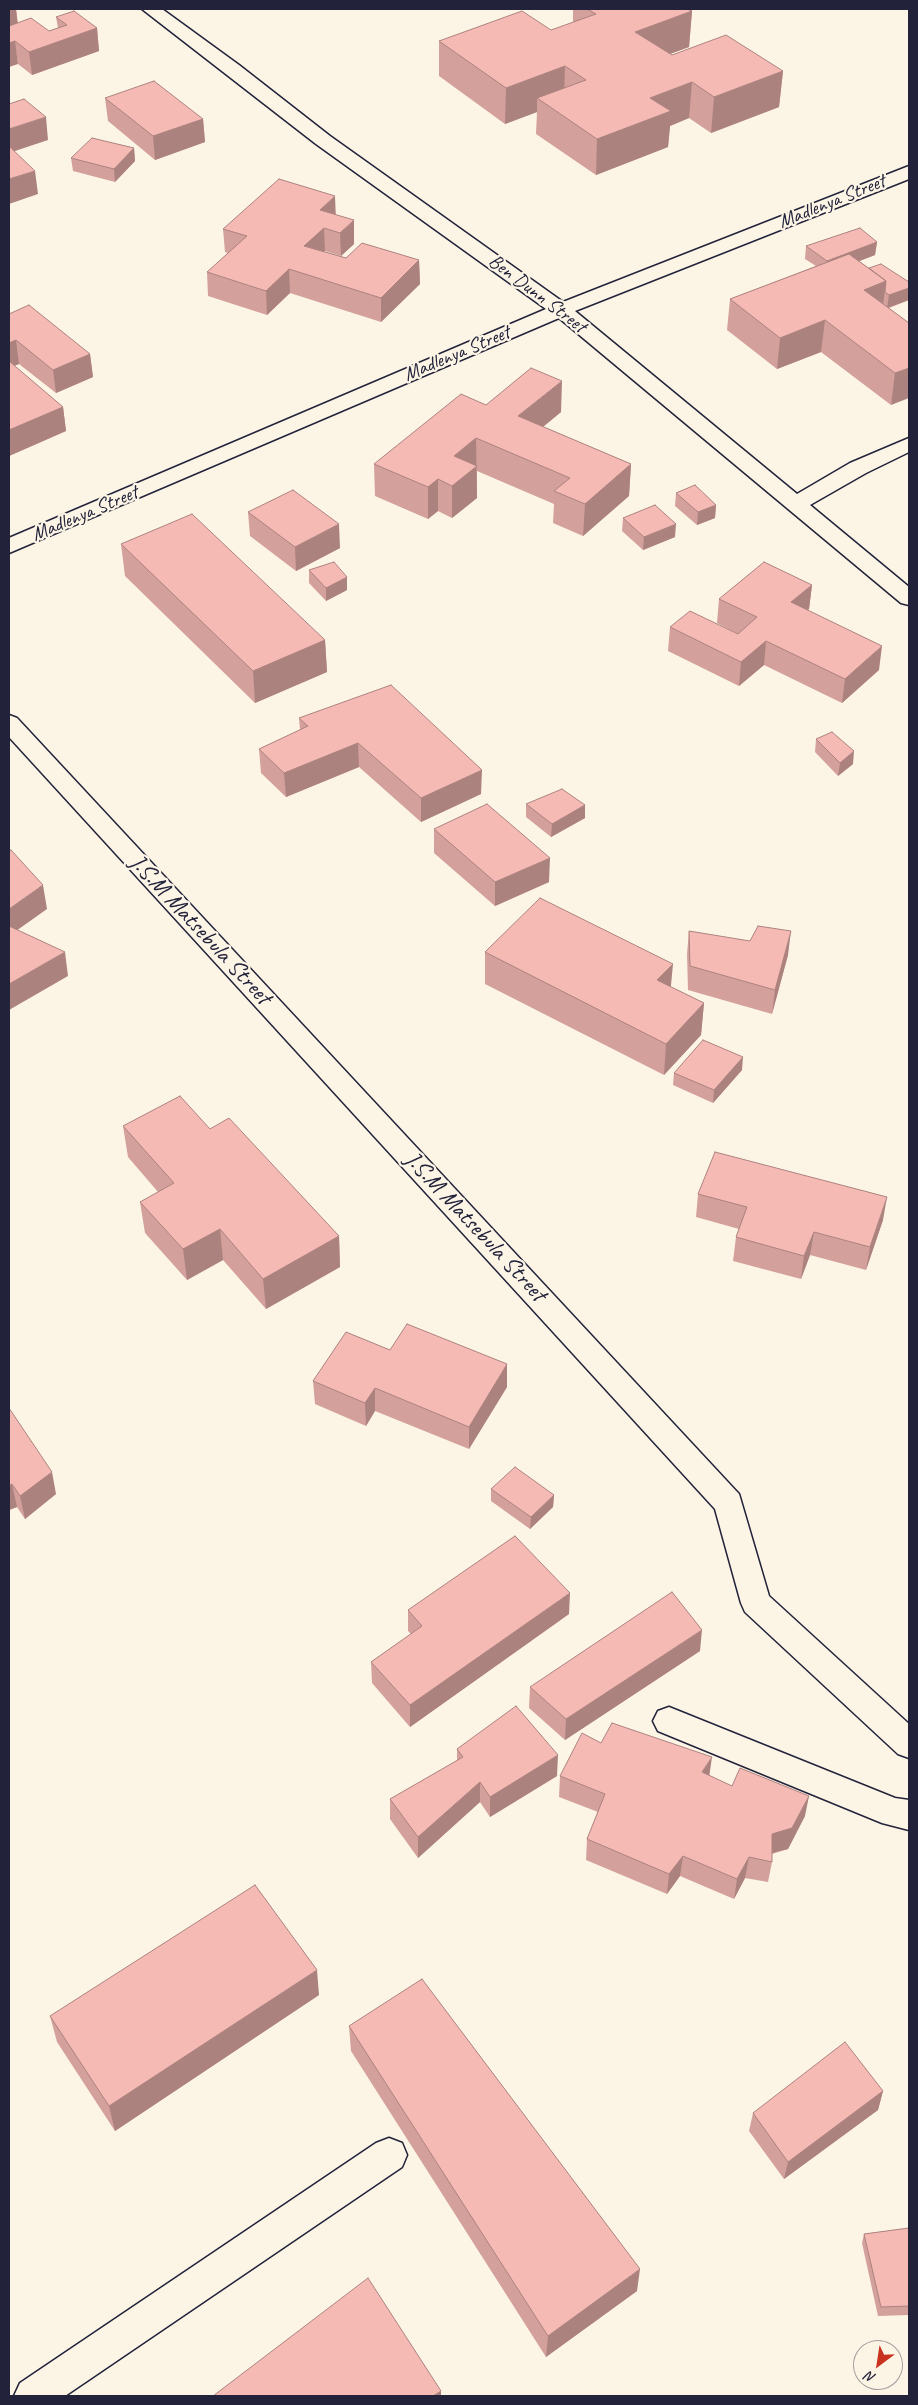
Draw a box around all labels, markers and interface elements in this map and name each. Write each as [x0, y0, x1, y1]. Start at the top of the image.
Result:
street label: Madlenya Street [775, 170, 889, 234]
street label: Ben Dunn Street [483, 249, 591, 339]
street label: Madlenya Street [400, 321, 514, 387]
street label: Madlenya Street [28, 481, 142, 547]
street label: J.S.M Matsebula Street [123, 849, 277, 1011]
street label: J.S.M Matsebula Street [398, 1146, 552, 1308]
north arrow [853, 2340, 903, 2390]
text: N [862, 2368, 879, 2387]

